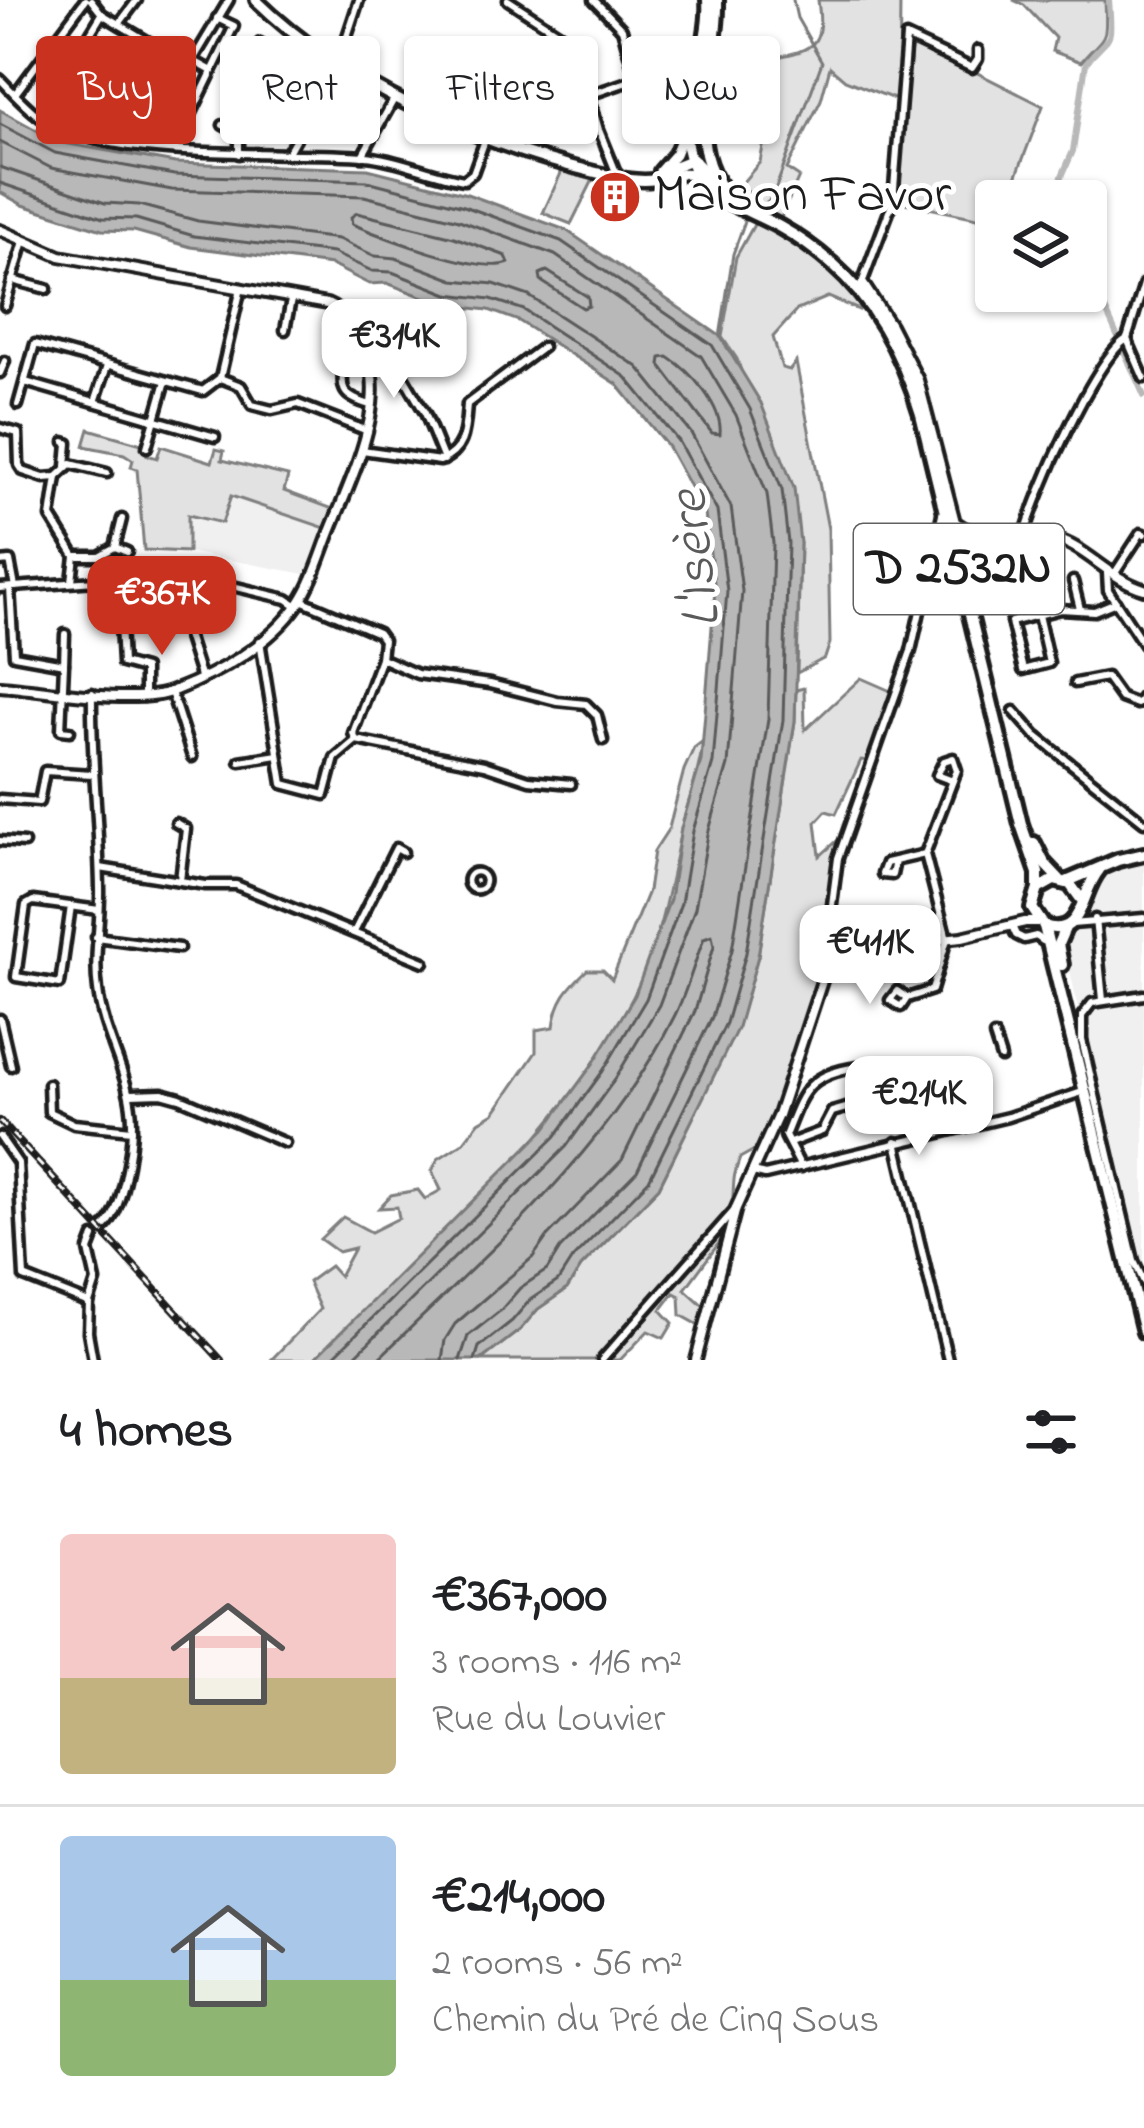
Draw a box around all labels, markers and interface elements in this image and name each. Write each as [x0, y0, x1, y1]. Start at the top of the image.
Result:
chip: Buy [36, 36, 196, 144]
chip: Rent [220, 36, 380, 144]
chip: Filters [404, 36, 598, 144]
chip: New [622, 36, 780, 144]
place label: Maison Favor [654, 158, 951, 236]
building icon: Maison Favor [587, 169, 643, 225]
map controls [975, 180, 1107, 312]
button: layers [975, 180, 1107, 312]
pin: €314K [310, 299, 478, 401]
text: €314K [349, 309, 439, 366]
water label: L'Isère [649, 484, 746, 632]
road number: D 2532N [854, 524, 1064, 614]
pin: €367K [78, 556, 246, 658]
text: €367K [114, 566, 210, 623]
pin: €411K [786, 905, 954, 1007]
text: €411K [827, 915, 913, 972]
pin: €214K [835, 1056, 1003, 1158]
text: €214K [872, 1066, 966, 1123]
text: 4 homes [60, 1395, 233, 1470]
icon: filters [1018, 1399, 1084, 1465]
text: €367,000 [432, 1560, 607, 1635]
icon: home [156, 1582, 300, 1726]
text: 3 rooms · 116 m² [432, 1635, 682, 1692]
text: Rue du Louvier [432, 1692, 665, 1749]
text: €214,000 [432, 1861, 605, 1936]
icon: home [156, 1884, 300, 2028]
text: 2 rooms · 56 m² [432, 1936, 683, 1993]
text: Chemin du Pré de Cinq Sous [432, 1993, 879, 2050]

